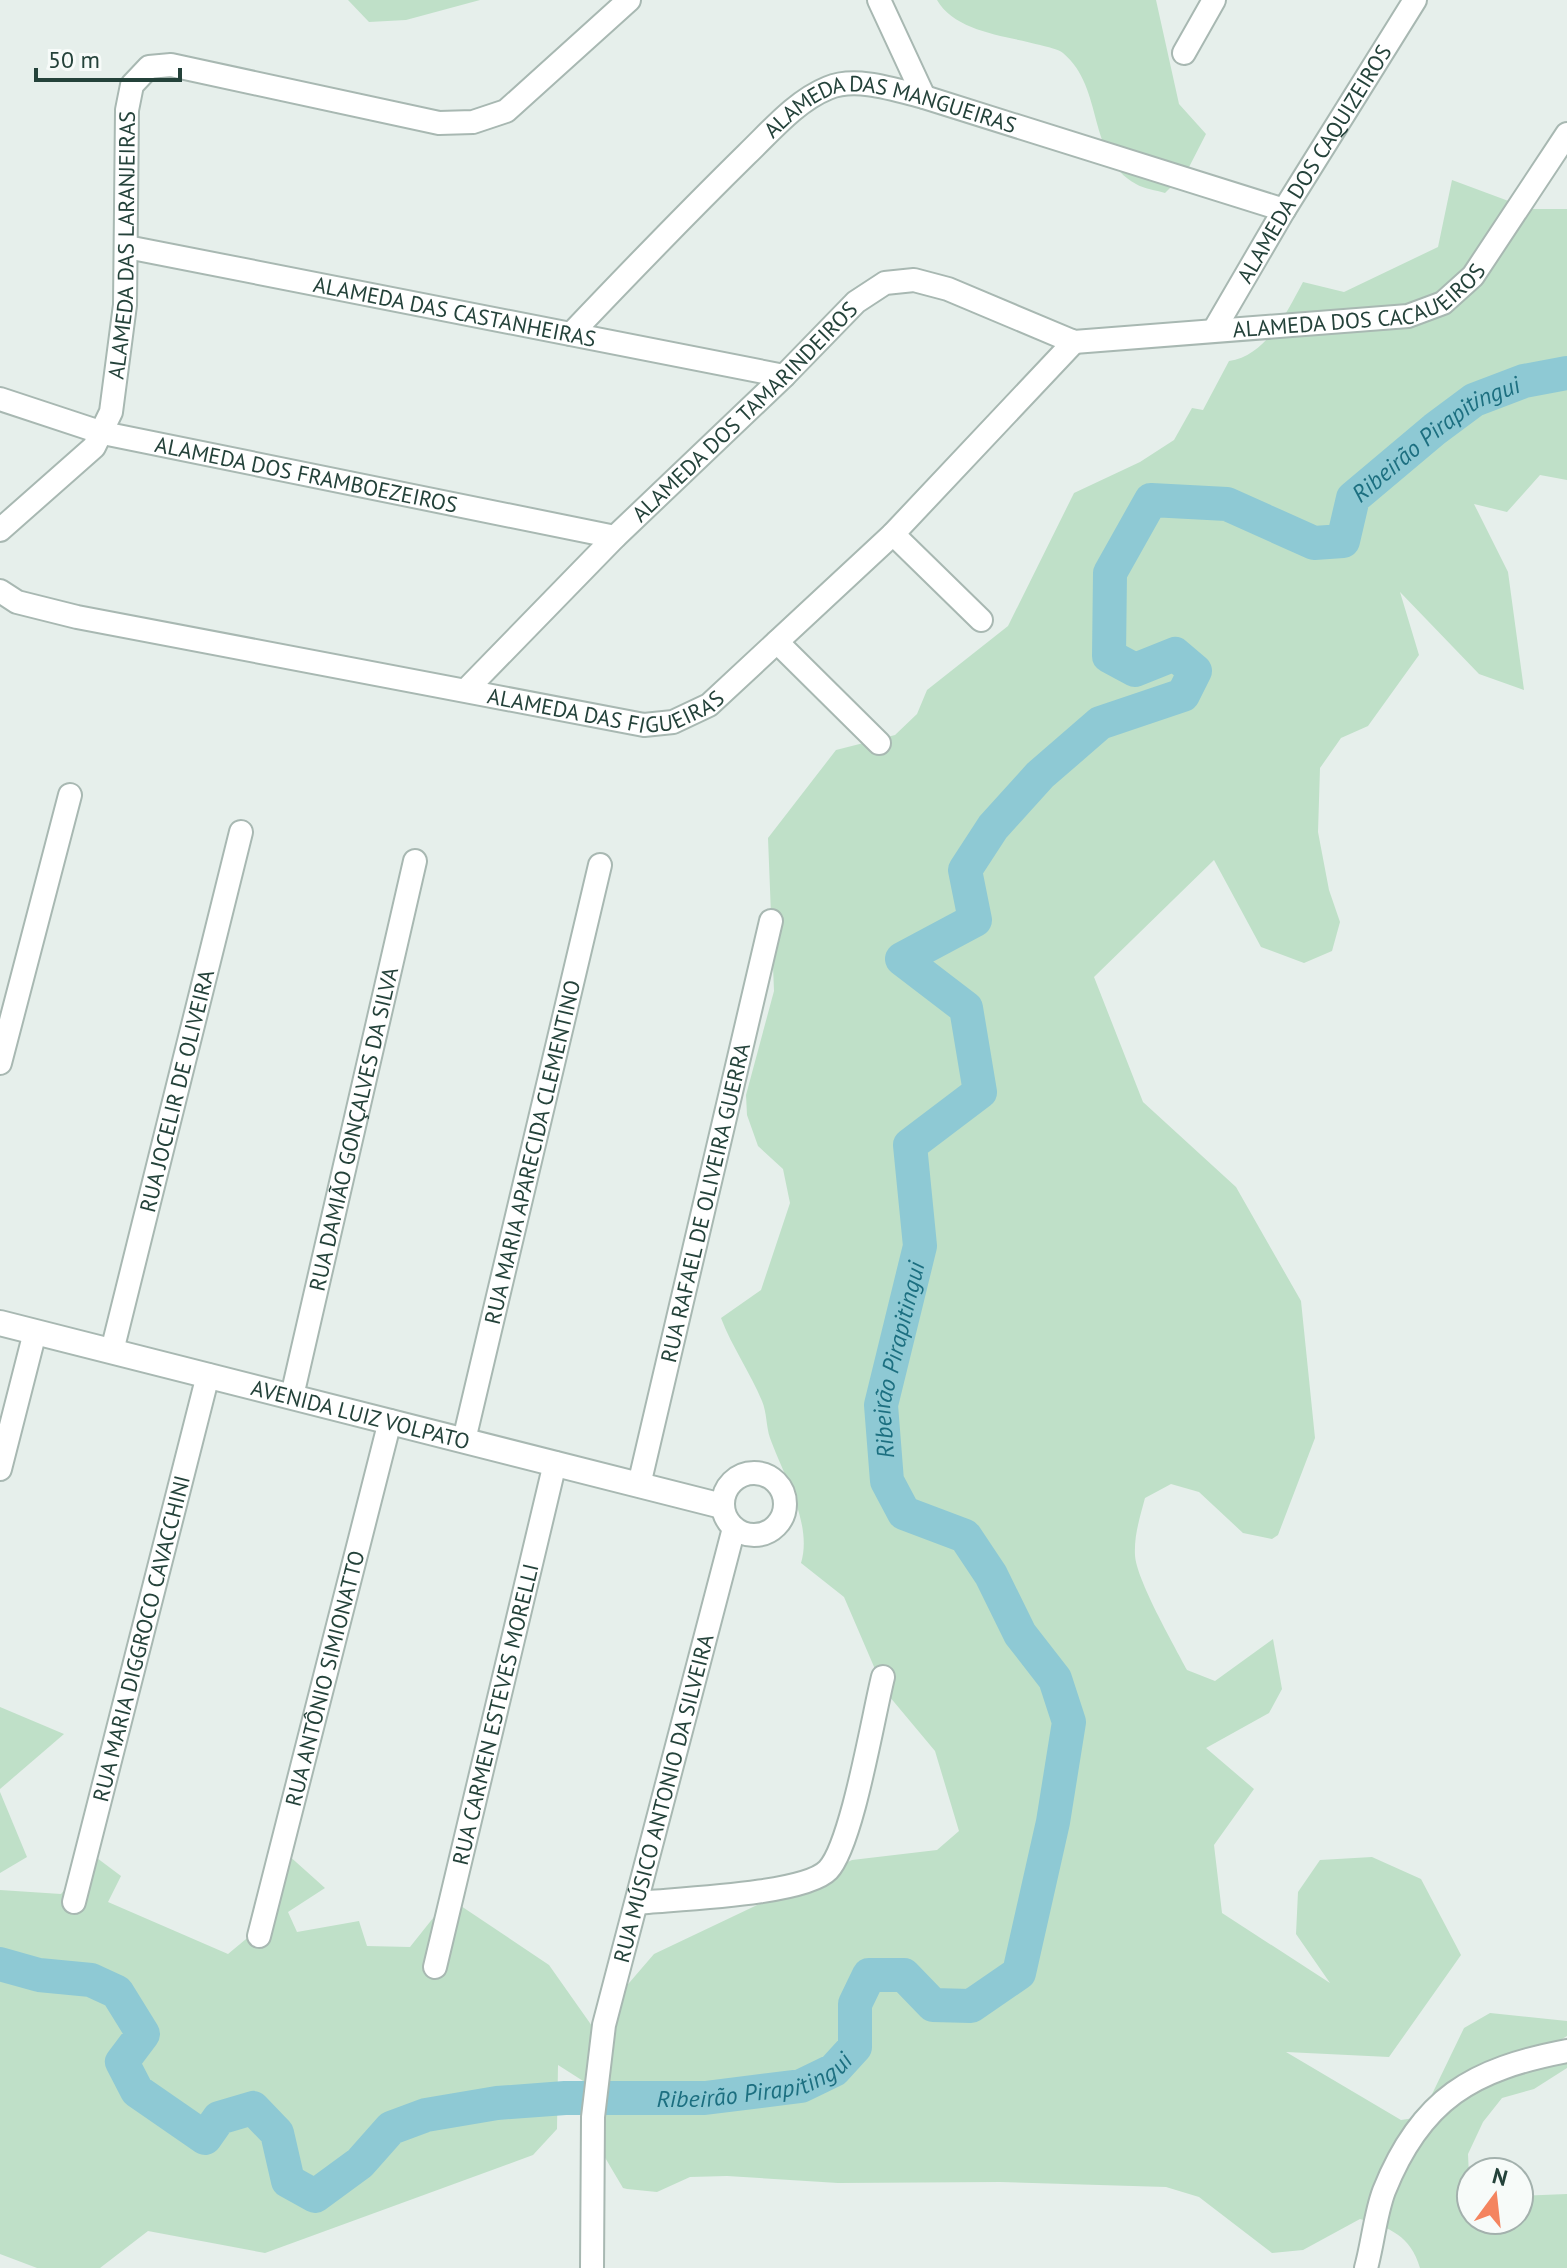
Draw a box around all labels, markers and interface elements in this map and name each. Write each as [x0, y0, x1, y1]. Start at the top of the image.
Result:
scale bar [36, 32, 180, 82]
street label: ALAMEDA DOS CAQUIZEIROS [1231, 39, 1398, 288]
text: 50 m [48, 44, 100, 75]
text: ALAMEDA DAS MANGUEIRAS [758, 69, 1020, 144]
street label: ALAMEDA DAS LARANJEIRAS [101, 111, 141, 381]
street label: ALAMEDA DAS MANGUEIRAS [757, 116, 1029, 156]
street label: ALAMEDA DOS CACAUEIROS [1232, 258, 1491, 344]
street label: ALAMEDA DAS CASTANHEIRAS [311, 270, 598, 353]
street label: ALAMEDA DOS TAMARINDEIROS [626, 295, 863, 528]
water label: Ribeirão Pirapitingui [1345, 368, 1525, 508]
street label: ALAMEDA DOS FRAMBOEZEIROS [153, 430, 460, 519]
street label: ALAMEDA DAS FIGUEIRAS [481, 674, 725, 704]
text: ALAMEDA DAS FIGUEIRAS [485, 682, 730, 739]
street label: RUA DAMIÃO GONÇALVES DA SILVA [303, 964, 404, 1294]
street label: RUA JOCELIR DE OLIVEIRA [133, 967, 220, 1215]
street label: RUA MARIA APARECIDA CLEMENTINO [478, 977, 586, 1327]
street label: RUA RAFAEL DE OLIVEIRA GUERRA [654, 1040, 756, 1365]
water label: Ribeirão Pirapitingui [865, 1257, 931, 1460]
street label: AVENIDA LUIZ VOLPATO [248, 1373, 473, 1456]
street label: RUA MARIA DIGGROCO CAVACCHINI [86, 1472, 196, 1804]
street label: RUA ANTÔNIO SIMIONATTO [279, 1547, 371, 1809]
street label: RUA CARMEN ESTEVES MORELLI [446, 1561, 545, 1868]
street label: RUA MÚSICO ANTONIO DA SILVEIRA [607, 1631, 720, 1966]
water label: Ribeirão Pirapitingui [657, 2045, 859, 2114]
north arrow [1455, 2156, 1535, 2236]
text: N [1490, 2161, 1511, 2192]

